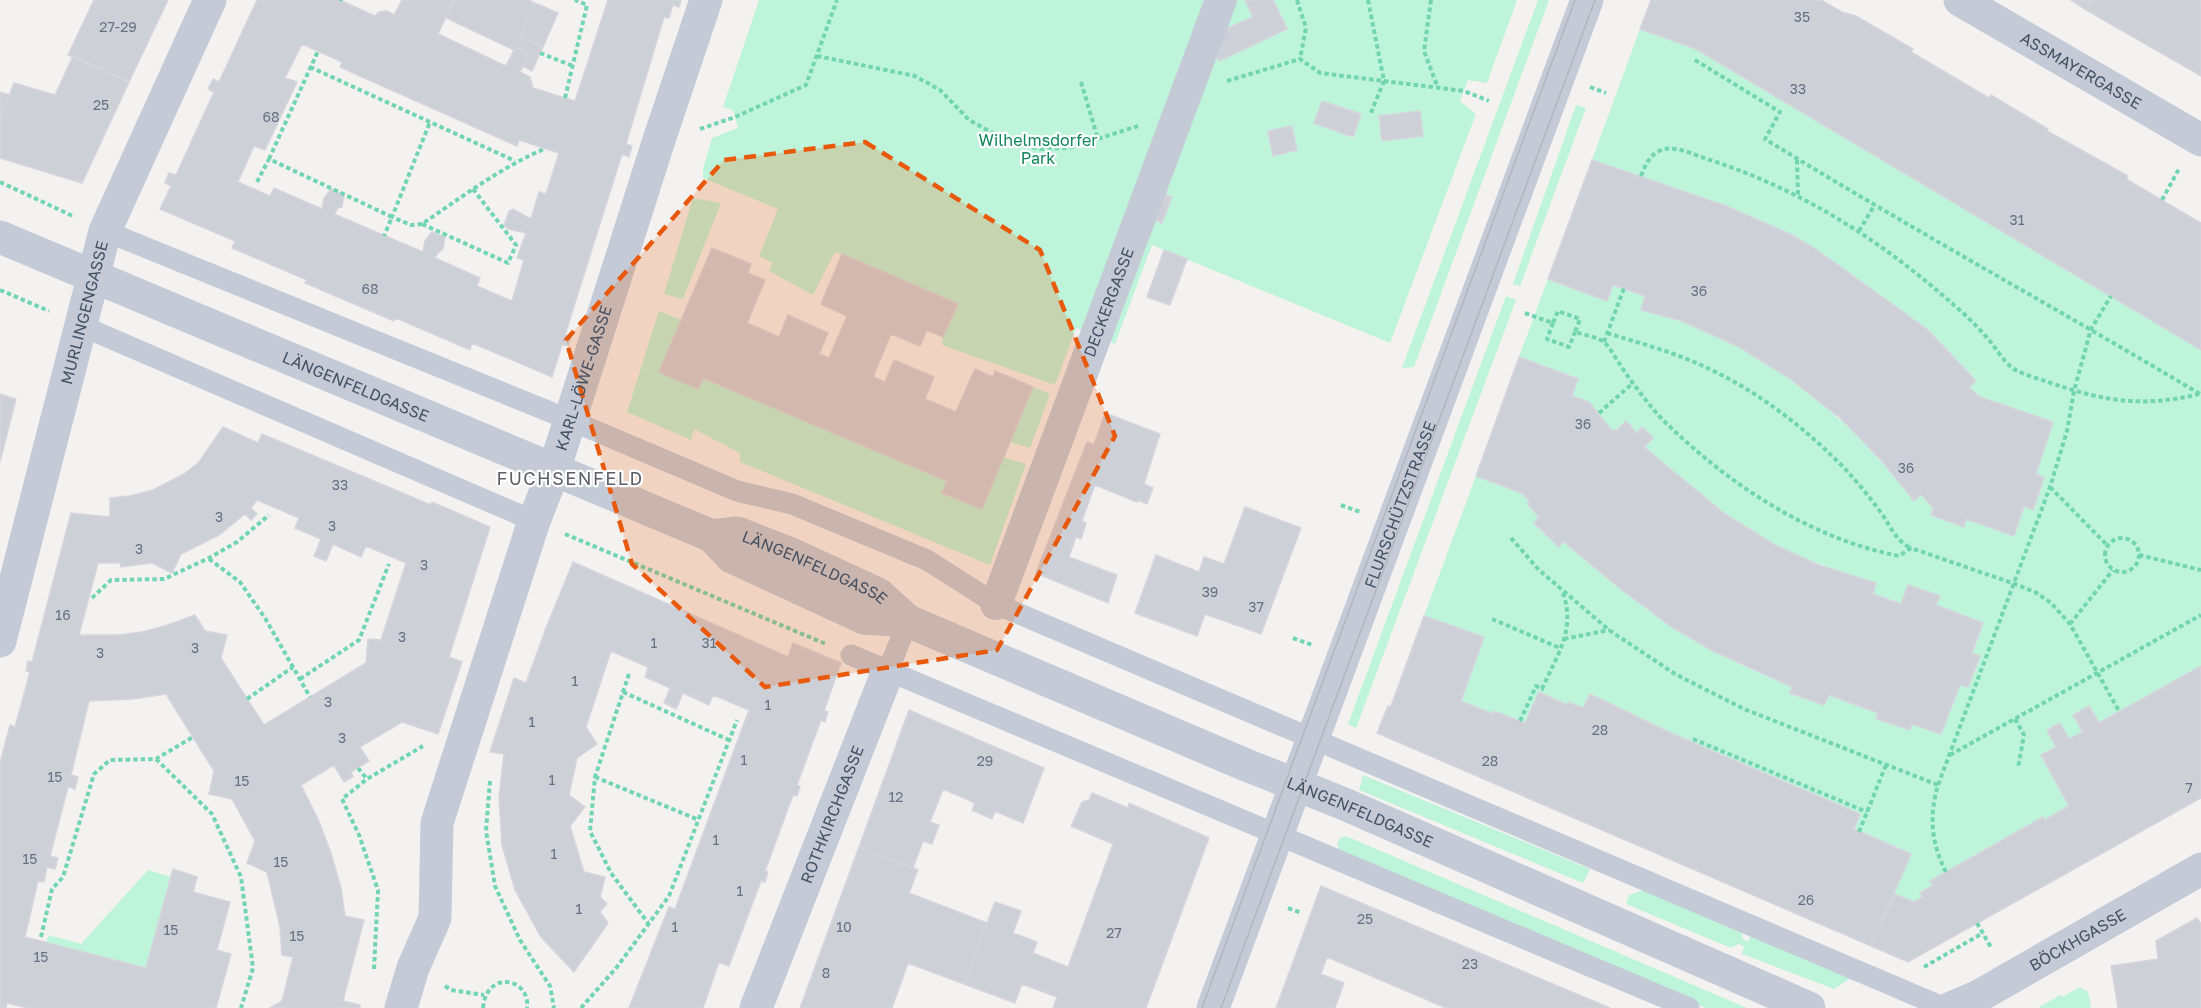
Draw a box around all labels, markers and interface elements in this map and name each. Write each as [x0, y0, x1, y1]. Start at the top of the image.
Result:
house number: 35 [1794, 8, 1810, 25]
house number: 27-29 [99, 18, 137, 35]
street label: ASSMAYERGASSE [2017, 27, 2145, 113]
house number: 33 [1790, 80, 1806, 97]
house number: 25 [93, 96, 109, 113]
house number: 68 [262, 108, 280, 125]
park label: Wilhelmsdorfer Park [979, 130, 1097, 168]
house number: 31 [2010, 211, 2025, 228]
street label: MURLINGENGASSE [56, 239, 112, 387]
street label: DECKERGASSE [1079, 245, 1138, 360]
house number: 68 [361, 280, 379, 297]
house number: 36 [1691, 282, 1707, 299]
street label: KARL-LÖWE-GASSE [551, 303, 616, 453]
street label: LÄNGENFELDGASSE [280, 347, 432, 426]
house number: 36 [1575, 415, 1591, 432]
street label: FLURSCHÜTZSTRASSE [1360, 418, 1440, 591]
house number: 36 [1898, 459, 1914, 476]
district label: FUCHSENFELD [497, 467, 644, 489]
house number: 33 [332, 476, 348, 493]
house number: 3 [215, 508, 223, 525]
house number: 3 [328, 517, 336, 534]
street label: LÄNGENFELDGASSE [739, 526, 892, 608]
house number: 3 [135, 540, 143, 557]
house number: 3 [420, 556, 428, 573]
house number: 39 [1202, 583, 1218, 600]
house number: 37 [1248, 598, 1264, 615]
house number: 16 [55, 606, 71, 623]
house number: 3 [398, 628, 406, 645]
house number: 1 [651, 634, 658, 651]
house number: 31 [702, 634, 717, 651]
house number: 3 [191, 639, 199, 656]
house number: 3 [96, 644, 104, 661]
house number: 1 [572, 672, 579, 689]
house number: 3 [324, 693, 332, 710]
house number: 1 [765, 696, 772, 713]
house number: 1 [529, 713, 536, 730]
house number: 28 [1592, 721, 1608, 738]
house number: 3 [338, 729, 346, 746]
street label: ROTHKIRCHGASSE [796, 743, 868, 886]
house number: 1 [741, 751, 748, 768]
house number: 29 [977, 752, 993, 769]
house number: 28 [1482, 752, 1498, 769]
house number: 15 [48, 768, 62, 785]
house number: 1 [549, 771, 556, 788]
house number: 15 [235, 772, 249, 789]
street label: LÄNGENFELDGASSE [1284, 772, 1436, 852]
house number: 7 [2185, 779, 2193, 796]
house number: 12 [889, 788, 903, 805]
house number: 1 [713, 831, 720, 848]
house number: 1 [551, 845, 558, 862]
house number: 15 [23, 850, 37, 867]
house number: 15 [274, 853, 288, 870]
house number: 1 [737, 882, 744, 899]
house number: 26 [1798, 891, 1814, 908]
house number: 1 [576, 900, 583, 917]
street label: BÖCKHGASSE [2025, 904, 2130, 975]
house number: 25 [1357, 910, 1373, 927]
house number: 1 [672, 918, 679, 935]
house number: 10 [836, 918, 852, 935]
house number: 15 [164, 921, 178, 938]
house number: 27 [1106, 924, 1122, 941]
house number: 15 [290, 927, 304, 944]
house number: 15 [34, 948, 48, 965]
house number: 23 [1462, 955, 1478, 972]
house number: 8 [822, 964, 830, 981]

